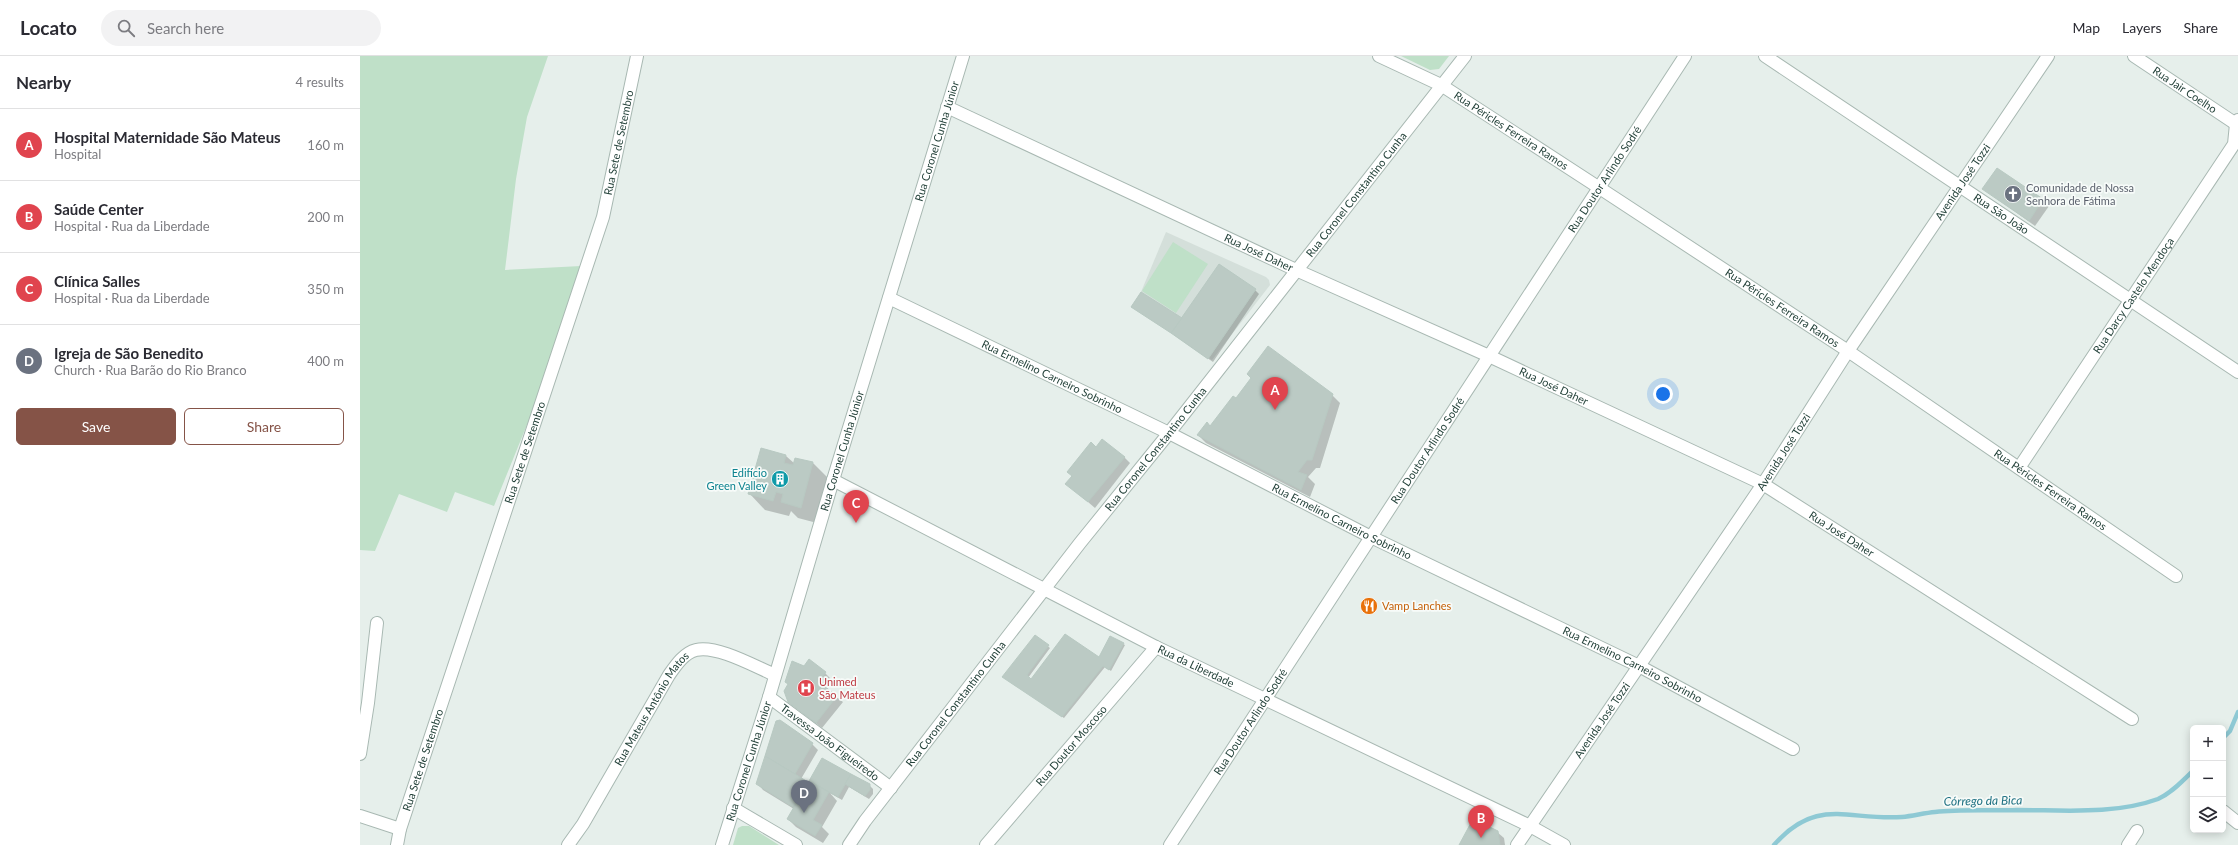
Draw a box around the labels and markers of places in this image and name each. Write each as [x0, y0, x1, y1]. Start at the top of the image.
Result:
place label: Comunidade de Nossa Senhora de Fátima [2026, 181, 2134, 207]
church icon: Comunidade de Nossa Senhora de Fátima [2003, 184, 2023, 204]
pin: A [1262, 377, 1288, 410]
place label: Edifício Green Valley [706, 466, 767, 492]
building icon: Edifício Green Valley [770, 469, 790, 489]
pin: C [843, 490, 869, 523]
restaurant icon: Vamp Lanches [1359, 596, 1379, 616]
place label: Vamp Lanches [1382, 599, 1452, 612]
place label: Unimed São Mateus [819, 675, 876, 701]
hospital icon: Unimed São Mateus [796, 678, 816, 698]
pin: D [791, 780, 817, 813]
pin: B [1468, 805, 1494, 838]

